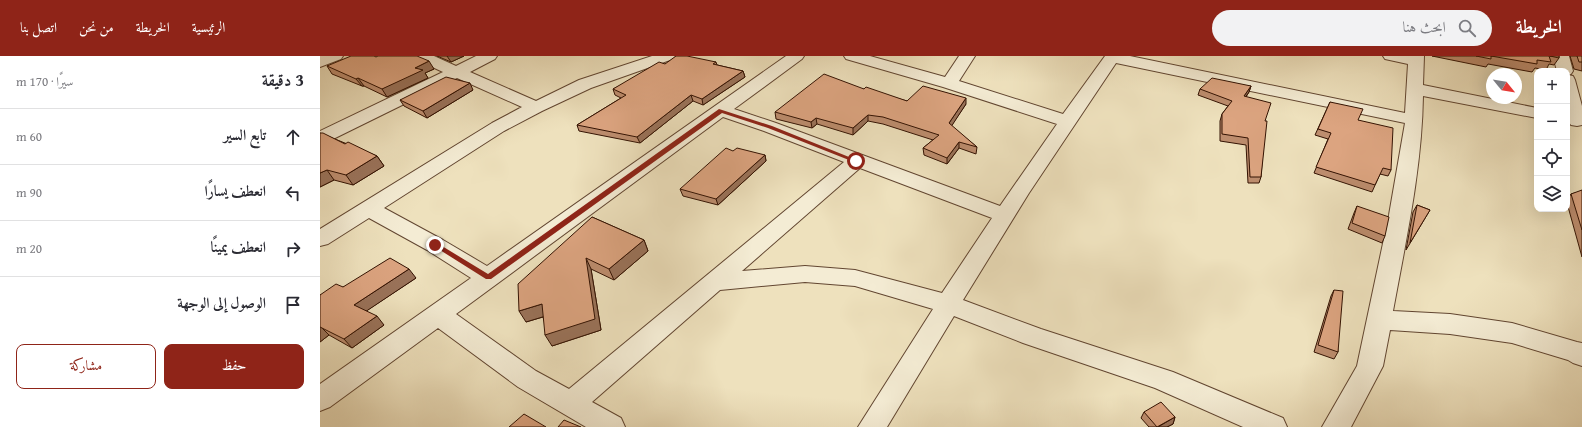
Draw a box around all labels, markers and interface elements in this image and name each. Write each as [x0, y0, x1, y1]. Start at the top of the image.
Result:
search box [1212, 10, 1492, 46]
text: الخريطة [1516, 12, 1562, 40]
text: ابحث هنا [1402, 16, 1446, 37]
text: اتصل بنا [20, 17, 57, 37]
text: من نحن [79, 17, 114, 37]
text: الخريطة [136, 17, 170, 37]
text: الرئيسية [192, 17, 225, 37]
icon: search [1456, 17, 1478, 39]
text: 3 دقيقة [262, 67, 304, 92]
north arrow [1486, 68, 1522, 104]
map controls [1534, 68, 1570, 212]
button: + [1534, 68, 1570, 104]
text: سيرًا · 170 m [16, 72, 74, 91]
button: − [1534, 104, 1570, 140]
text: تابع السير [224, 124, 266, 145]
icon: ahead [282, 126, 304, 148]
text: 60 m [16, 127, 42, 146]
button: locate [1534, 140, 1570, 176]
route start [847, 152, 865, 170]
button: layers [1534, 176, 1570, 212]
text: انعطف يسارًا [204, 180, 266, 201]
icon: left [282, 182, 304, 204]
text: 90 m [16, 183, 42, 202]
text: انعطف يمينًا [210, 236, 266, 257]
route end [426, 236, 444, 254]
icon: right [282, 238, 304, 260]
text: 20 m [16, 239, 42, 258]
text: الوصول إلى الوجهة [177, 292, 266, 313]
icon: arrive [282, 294, 304, 316]
button: مشاركة [16, 344, 156, 389]
button: حفظ [164, 344, 304, 389]

